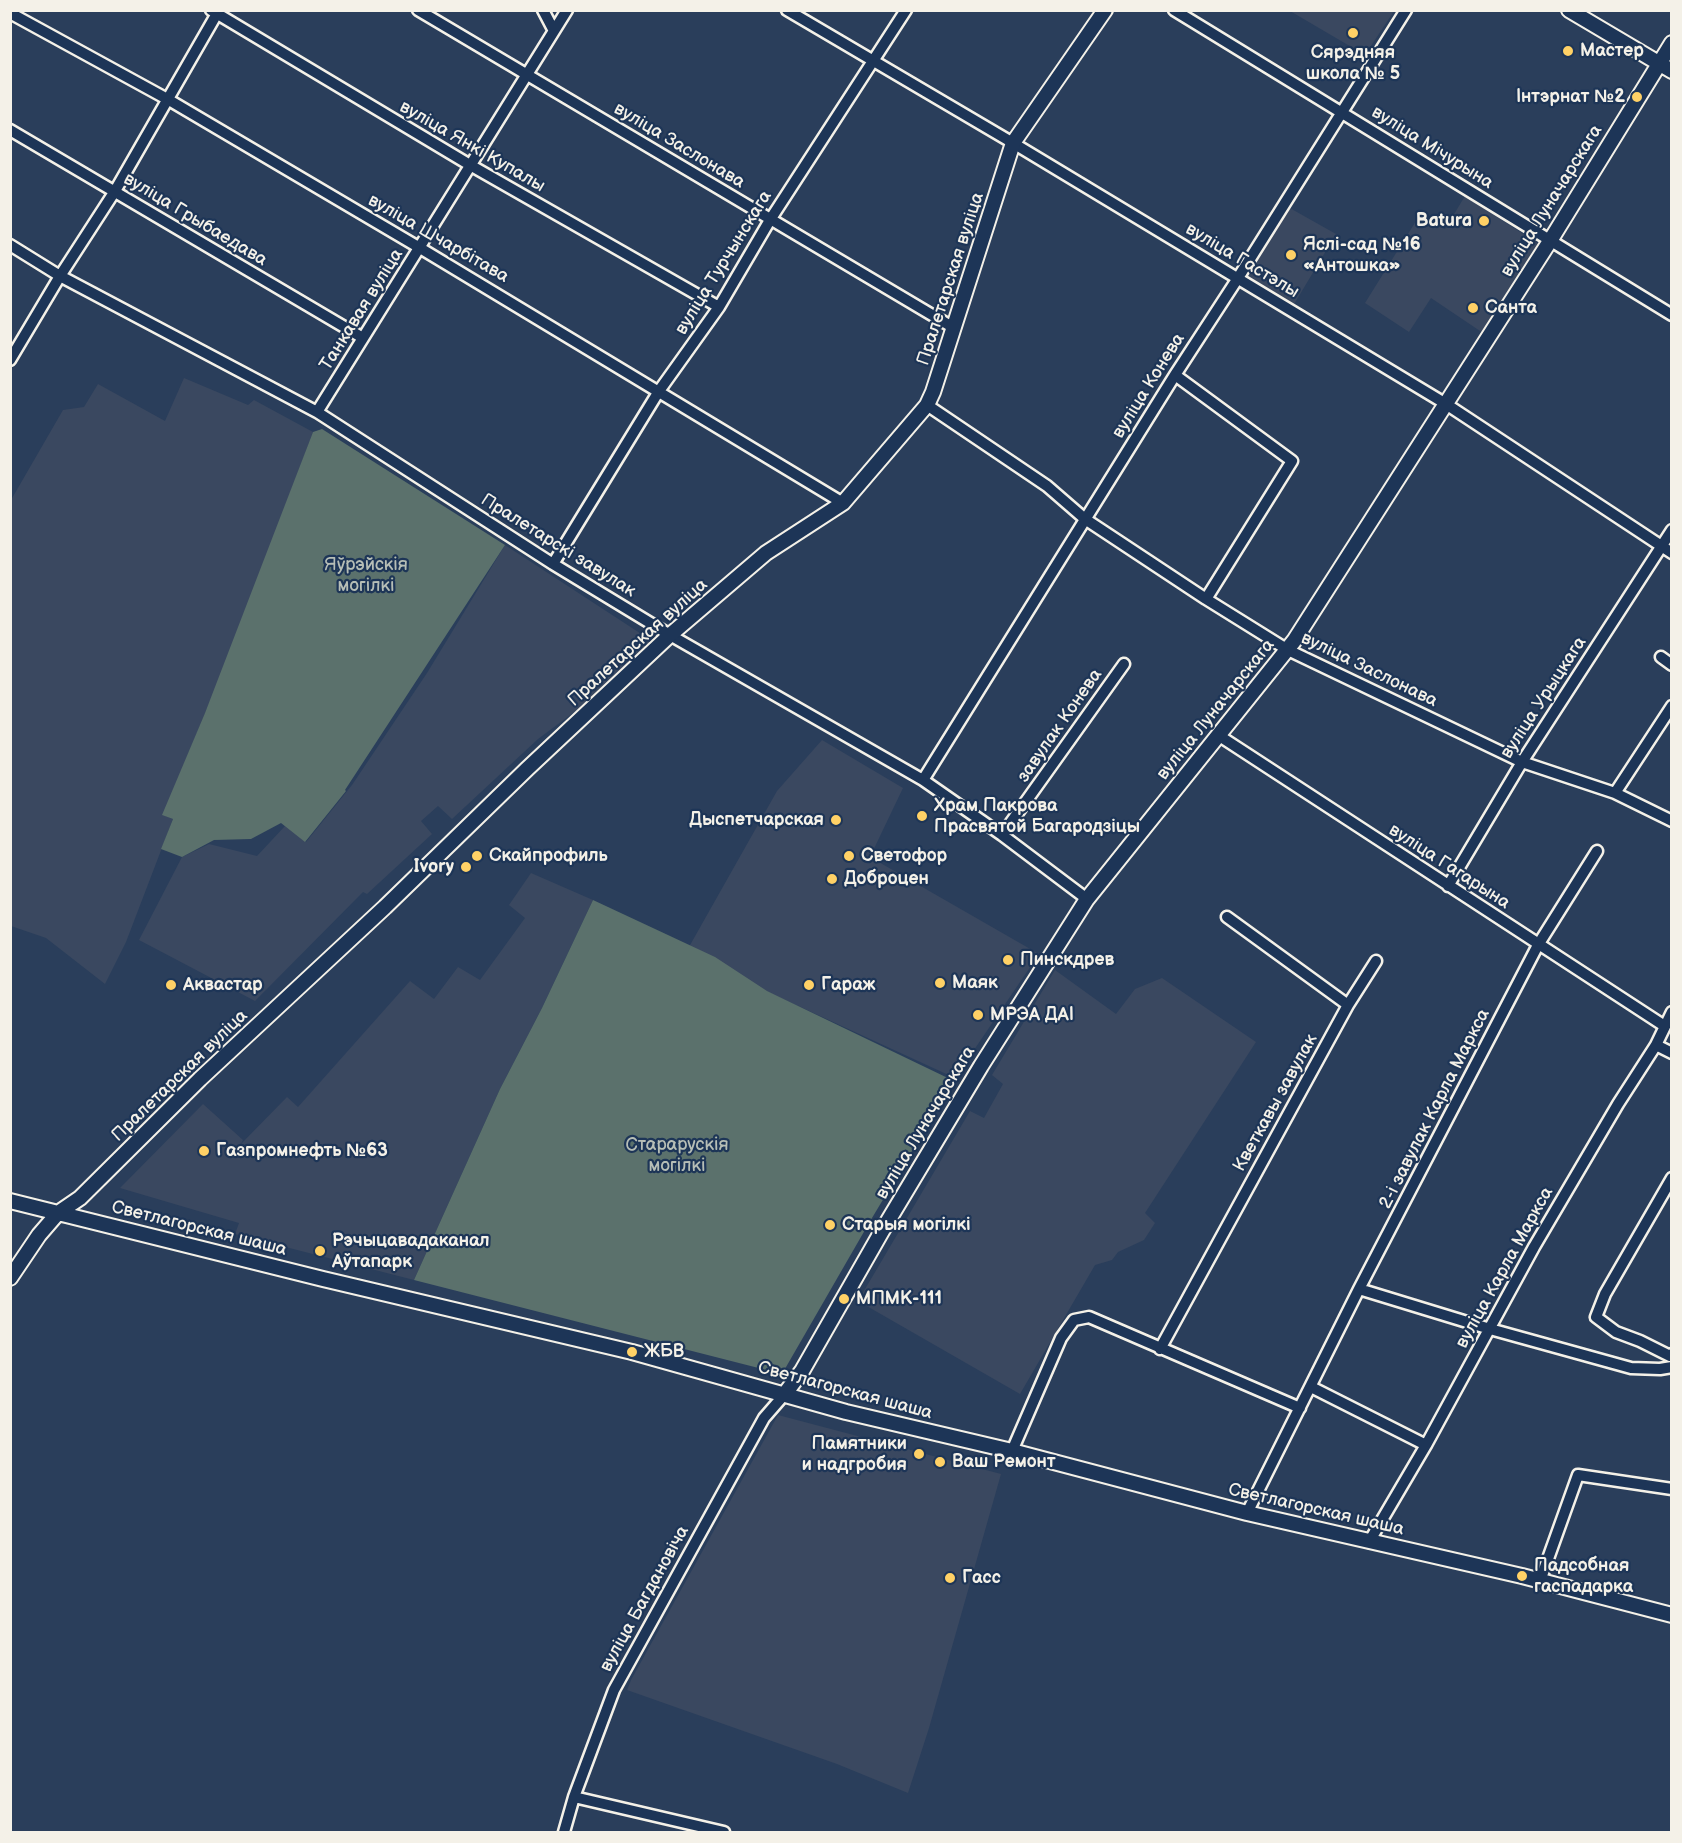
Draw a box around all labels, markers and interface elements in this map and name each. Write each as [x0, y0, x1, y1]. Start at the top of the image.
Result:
marker: Сярэдняя школа № 5 [1346, 26, 1360, 40]
place label: Мастер [1580, 40, 1644, 62]
place label: Сярэдняя школа № 5 [1306, 42, 1400, 84]
marker: Мастер [1561, 44, 1575, 58]
place label: Інтэрнат №2 [1516, 86, 1625, 108]
marker: Інтэрнат №2 [1630, 90, 1644, 104]
street label: вуліца Янкі Купалы [395, 97, 549, 197]
street label: вуліца Заслонава [610, 98, 748, 194]
street label: вуліца Мічурына [1367, 102, 1497, 194]
street label: вуліца Луначарскага [1496, 121, 1608, 281]
street label: вуліца Грыбаедава [119, 169, 271, 271]
street label: вуліца Турчынскага [671, 187, 777, 339]
street label: вуліца Шчарбітава [364, 190, 512, 288]
street label: Пралетарская вуліца [913, 190, 989, 368]
place label: Batura [1416, 210, 1472, 232]
marker: Batura [1477, 214, 1491, 228]
street label: вуліца Гастэлы [1181, 219, 1303, 303]
place label: Яслі-сад №16 «Антошка» [1303, 234, 1421, 276]
street label: Танкавая вуліца [316, 245, 408, 375]
marker: Яслі-сад №16 «Антошка» [1284, 248, 1298, 262]
place label: Санта [1485, 297, 1537, 319]
marker: Санта [1466, 301, 1480, 315]
street label: вуліца Конева [1108, 330, 1190, 442]
street label: Пралетарскі завулак [477, 490, 639, 602]
park label: Яўрэйскія могілкі [324, 554, 408, 596]
street label: Пралетарская вуліца [564, 575, 712, 711]
street label: вуліца Заслонава [1297, 628, 1441, 712]
street label: вуліца Урыцкага [1497, 633, 1591, 763]
street label: вуліца Луначарскага [1153, 635, 1279, 785]
street label: завулак Конева [1013, 665, 1107, 787]
place label: Храм Пакрова Прасвятой Багародзіцы [934, 795, 1140, 838]
place label: Дыспетчарская [689, 809, 824, 831]
marker: Храм Пакрова Прасвятой Багародзіцы [915, 809, 929, 823]
marker: Дыспетчарская [829, 813, 843, 827]
street label: вуліца Гагарына [1384, 820, 1514, 914]
place label: Скайпрофиль [489, 845, 608, 867]
place label: Светофор [861, 845, 947, 867]
marker: Скайпрофиль [470, 849, 484, 863]
marker: Светофор [842, 849, 856, 863]
place label: Ivory [414, 856, 454, 878]
marker: Ivory [459, 860, 473, 874]
place label: Доброцен [844, 868, 929, 890]
marker: Доброцен [825, 872, 839, 886]
place label: Пинскдрев [1020, 949, 1114, 971]
marker: Пинскдрев [1001, 953, 1015, 967]
place label: Маяк [952, 972, 998, 994]
place label: Аквастар [183, 974, 263, 996]
place label: Гараж [821, 974, 875, 996]
marker: Маяк [933, 976, 947, 990]
marker: Аквастар [164, 978, 178, 992]
marker: Гараж [802, 978, 816, 992]
place label: МРЭА ДАІ [990, 1004, 1074, 1026]
street label: 2-і завулак Карла Маркса [1375, 1005, 1495, 1213]
street label: Пралетарская вуліца [108, 1006, 252, 1146]
marker: МРЭА ДАІ [971, 1008, 985, 1022]
street label: Кветкавы завулак [1229, 1030, 1323, 1176]
street label: вуліца Луначарскага [872, 1042, 980, 1204]
park label: Старарускія могілкі [626, 1134, 728, 1176]
place label: Газпромнефть №63 [216, 1140, 388, 1162]
marker: Газпромнефть №63 [197, 1144, 211, 1158]
street label: вуліца Карла Маркса [1452, 1184, 1558, 1352]
street label: Светлагорская шаша [109, 1197, 289, 1261]
place label: Старыя могілкі [842, 1214, 970, 1236]
marker: Старыя могілкі [823, 1218, 837, 1232]
place label: Рэчыцавадаканал Аўтапарк [332, 1230, 490, 1272]
marker: Рэчыцавадаканал Аўтапарк [313, 1244, 327, 1258]
place label: МПМК-111 [856, 1288, 942, 1310]
marker: МПМК-111 [837, 1292, 851, 1306]
place label: ЖБВ [644, 1341, 684, 1363]
marker: ЖБВ [625, 1345, 639, 1359]
street label: Светлагорская шаша [755, 1357, 935, 1425]
place label: Памятники и надгробия [802, 1433, 907, 1476]
marker: Памятники и надгробия [912, 1447, 926, 1461]
place label: Ваш Ремонт [952, 1451, 1055, 1473]
marker: Ваш Ремонт [933, 1455, 947, 1469]
street label: Светлагорская шаша [1226, 1479, 1406, 1541]
street label: вуліца Багдановіча [596, 1522, 694, 1676]
place label: Падсобная гаспадарка [1534, 1555, 1633, 1598]
place label: Гасс [962, 1567, 1001, 1589]
marker: Падсобная гаспадарка [1515, 1569, 1529, 1583]
marker: Гасс [943, 1571, 957, 1585]

